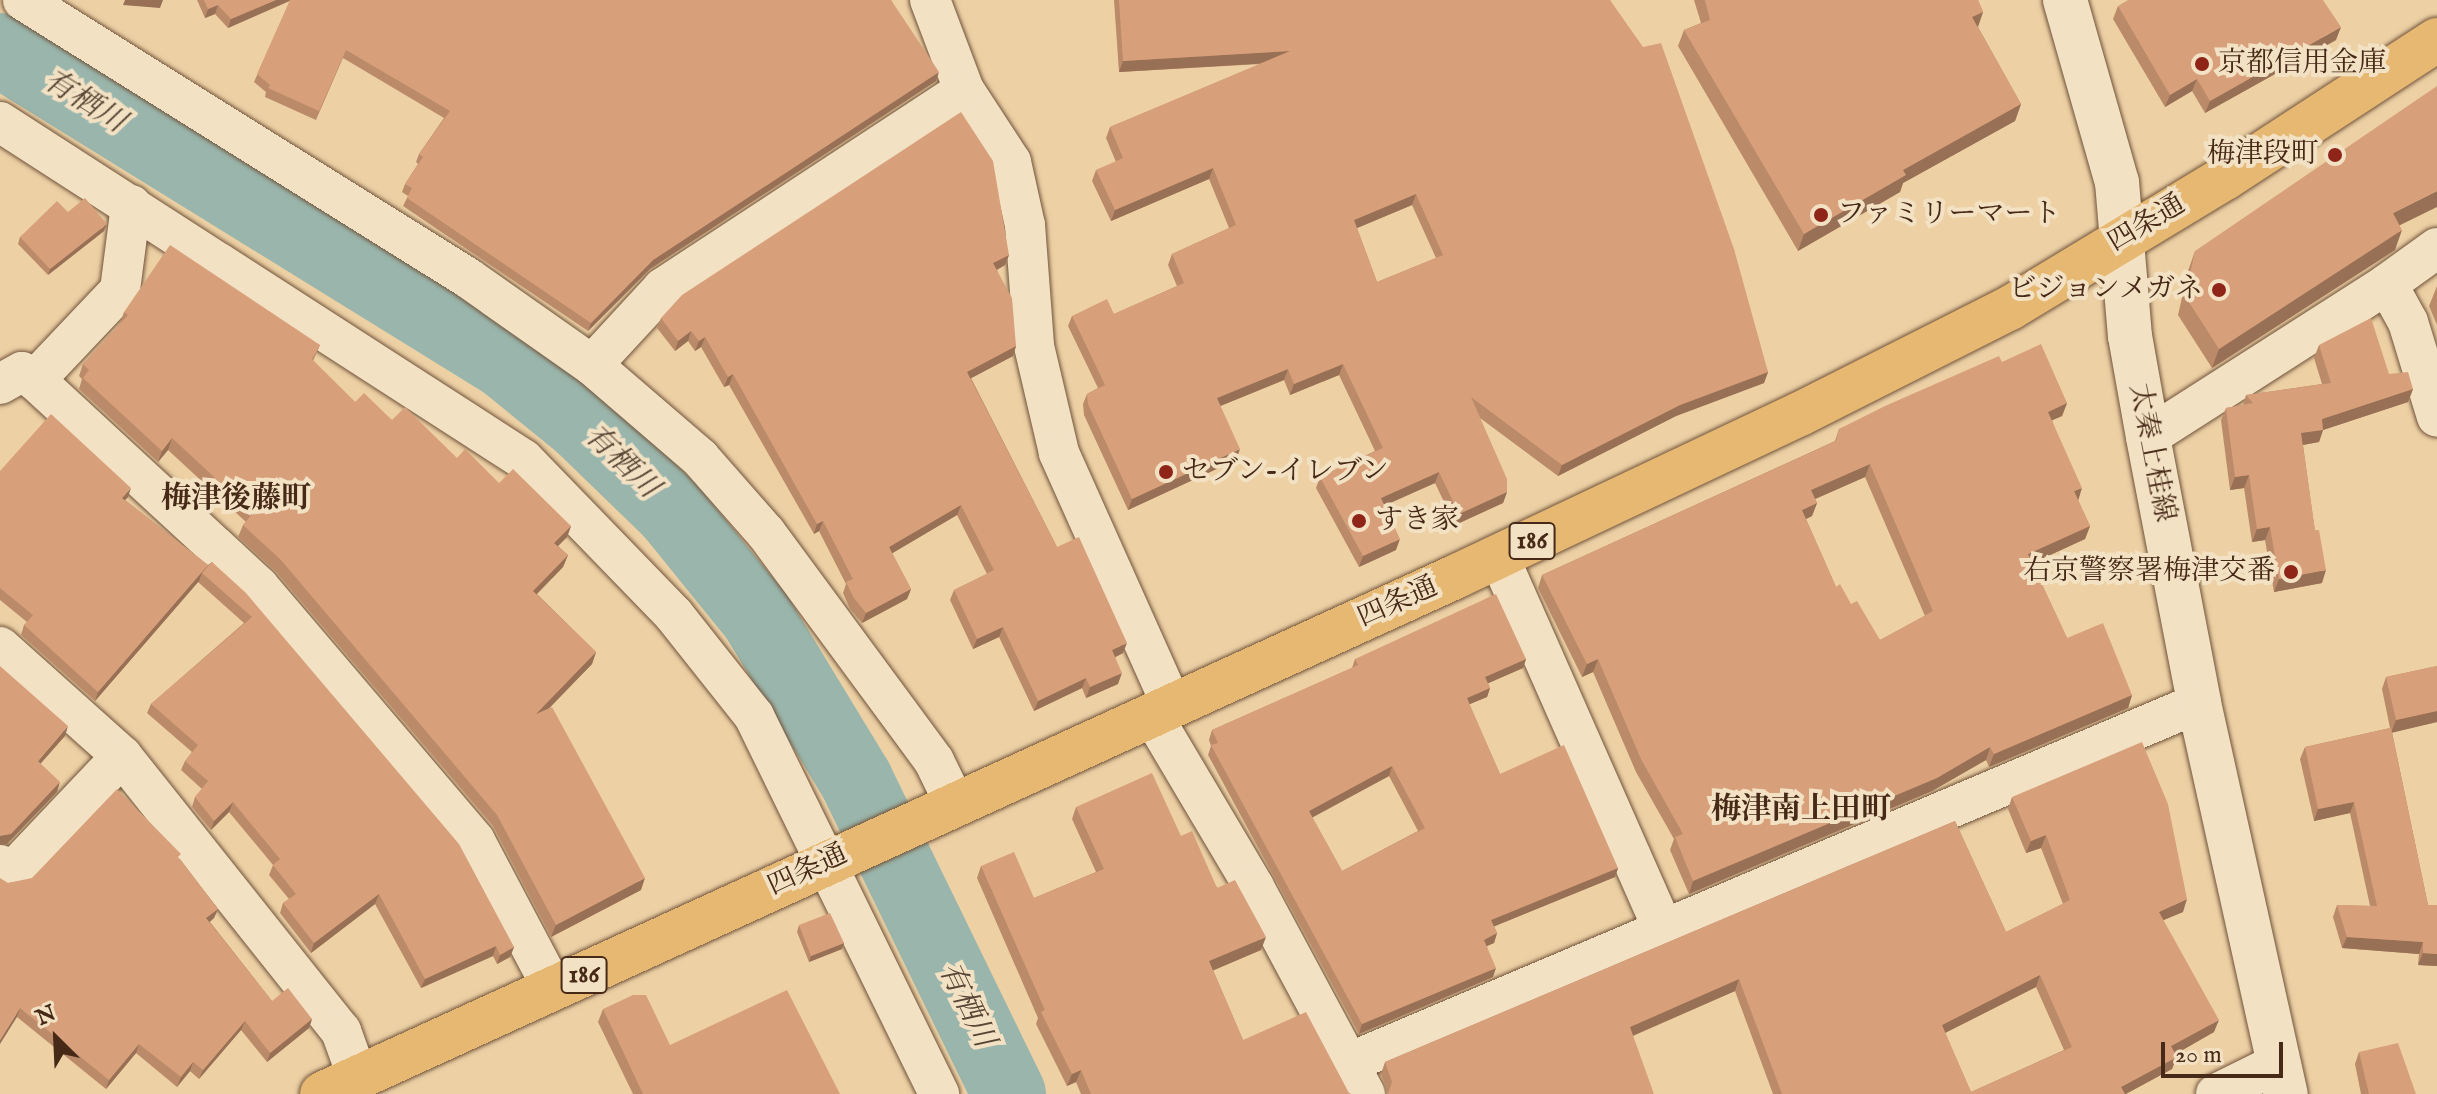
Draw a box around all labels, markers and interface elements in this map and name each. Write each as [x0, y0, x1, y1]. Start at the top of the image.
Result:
place label: 京都信用金庫 [2218, 47, 2386, 81]
marker: 京都信用金庫 [2193, 55, 2211, 73]
water label: 有栖川 [36, 63, 132, 141]
place label: 梅津段町 [2207, 138, 2319, 172]
marker: 梅津段町 [2326, 146, 2344, 164]
street label: 四条通 [2102, 188, 2192, 260]
place label: ファミリーマート [1837, 198, 2061, 232]
marker: ファミリーマート [1812, 206, 1830, 224]
place label: ビジョンメガネ [2007, 273, 2203, 307]
marker: ビジョンメガネ [2210, 281, 2228, 299]
street label: 太秦上桂線 [2121, 381, 2181, 525]
water label: 有栖川 [576, 418, 666, 506]
place label: セブン-イレブン [1182, 455, 1391, 489]
marker: セブン-イレブン [1157, 463, 1175, 481]
district label: 梅津後藤町 [161, 481, 311, 517]
place label: すき家 [1375, 504, 1459, 538]
marker: すき家 [1350, 512, 1368, 530]
road number: 186 [1508, 519, 1556, 563]
place label: 右京警察署梅津交番 [2023, 555, 2275, 589]
marker: 右京警察署梅津交番 [2282, 563, 2300, 581]
street label: 四条通 [1353, 571, 1443, 635]
district label: 梅津南上田町 [1711, 792, 1891, 828]
street label: 四条通 [763, 838, 853, 904]
road number: 186 [560, 953, 608, 997]
water label: 有栖川 [930, 957, 1002, 1053]
north arrow [16, 998, 96, 1078]
text: N [32, 999, 61, 1033]
scale bar [2165, 1026, 2287, 1076]
text: 20 m [2175, 1040, 2222, 1071]

